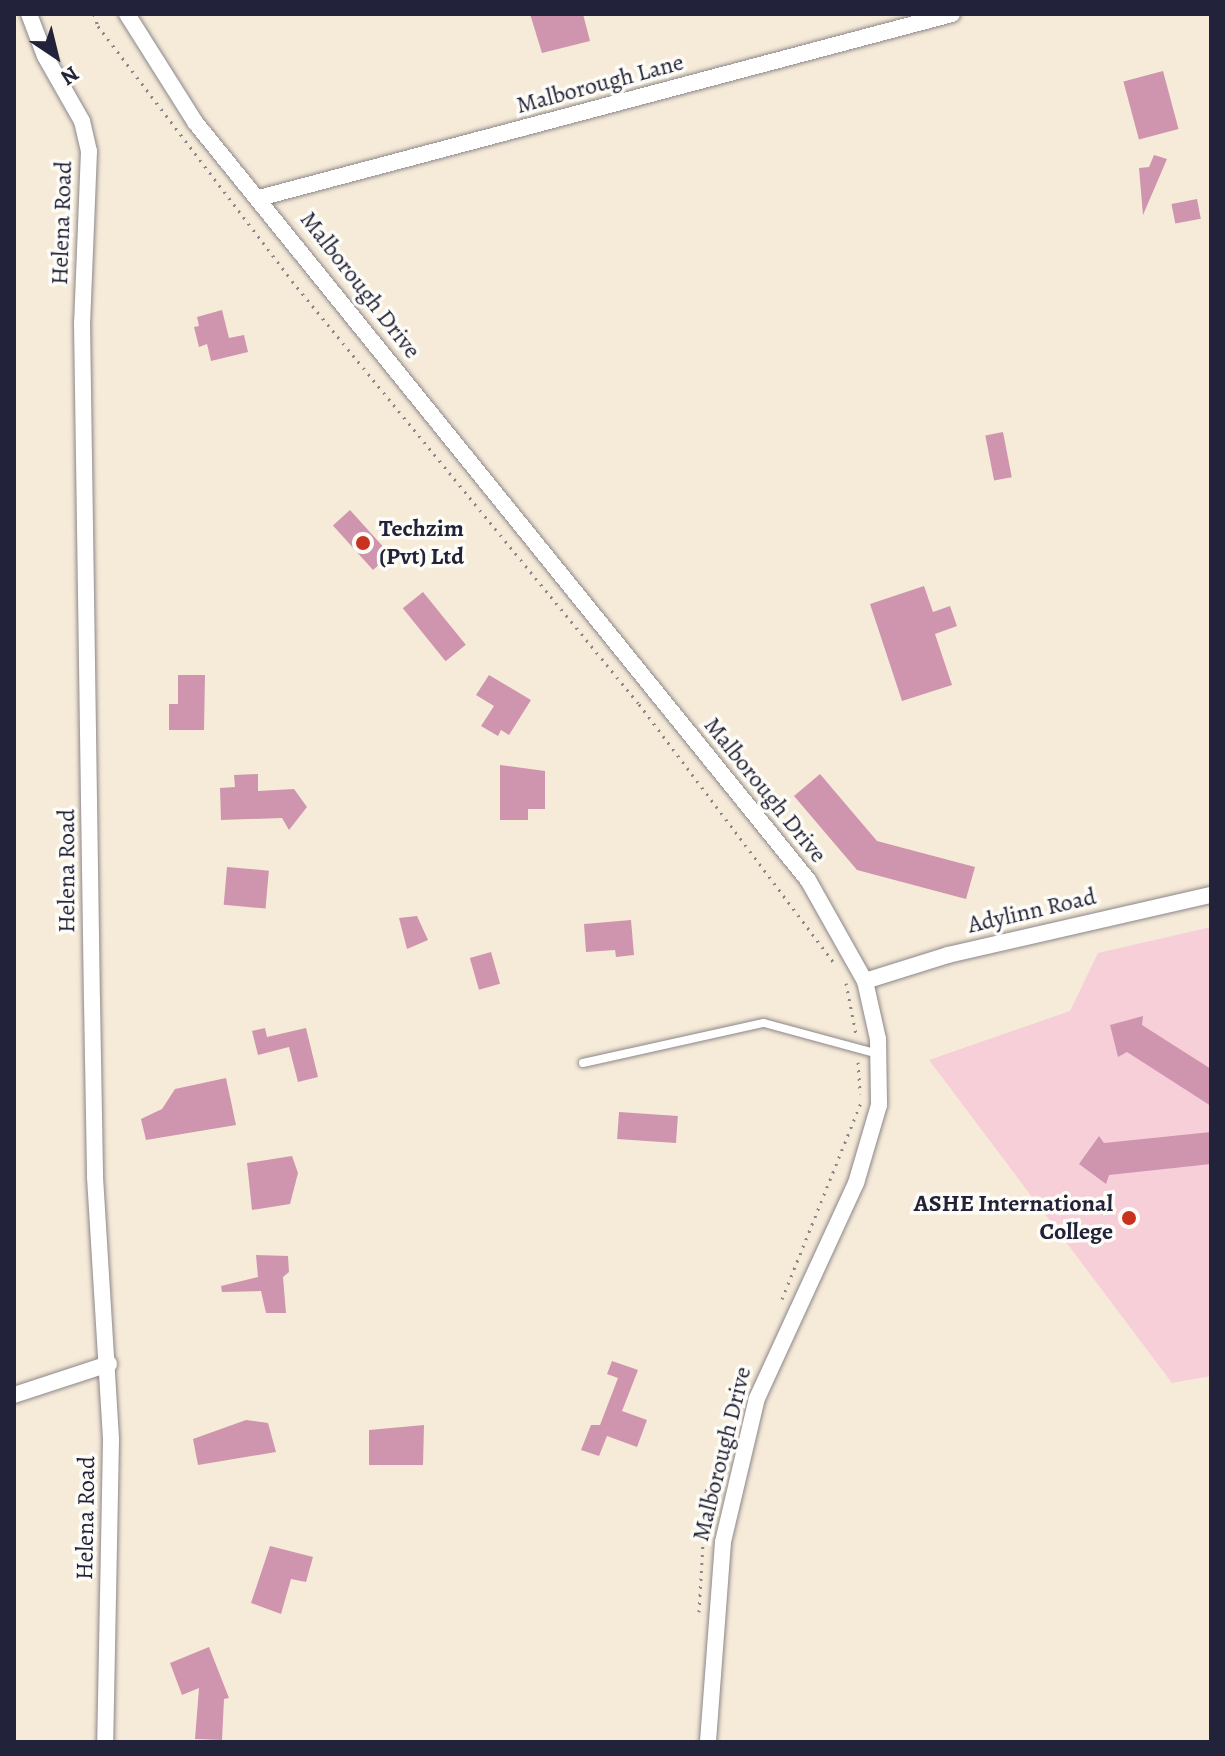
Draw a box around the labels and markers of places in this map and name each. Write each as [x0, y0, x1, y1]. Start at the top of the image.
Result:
place label: Techzim (Pvt) Ltd [379, 515, 464, 571]
marker: Techzim (Pvt) Ltd [354, 534, 372, 552]
place label: ASHE International College [914, 1190, 1113, 1246]
marker: ASHE International College [1120, 1209, 1138, 1227]

